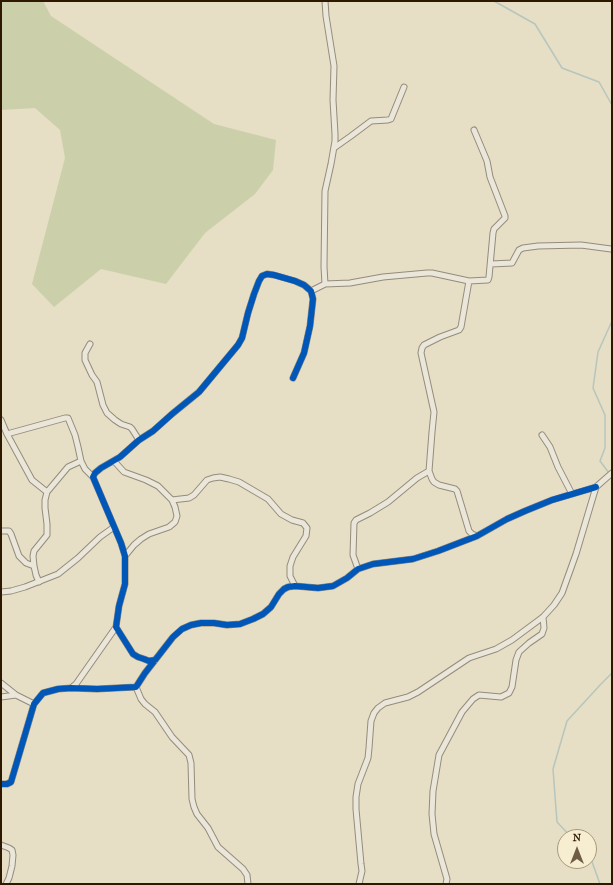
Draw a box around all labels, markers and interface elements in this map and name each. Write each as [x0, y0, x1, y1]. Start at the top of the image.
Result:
north arrow [557, 829, 597, 869]
text: N [573, 831, 581, 844]

